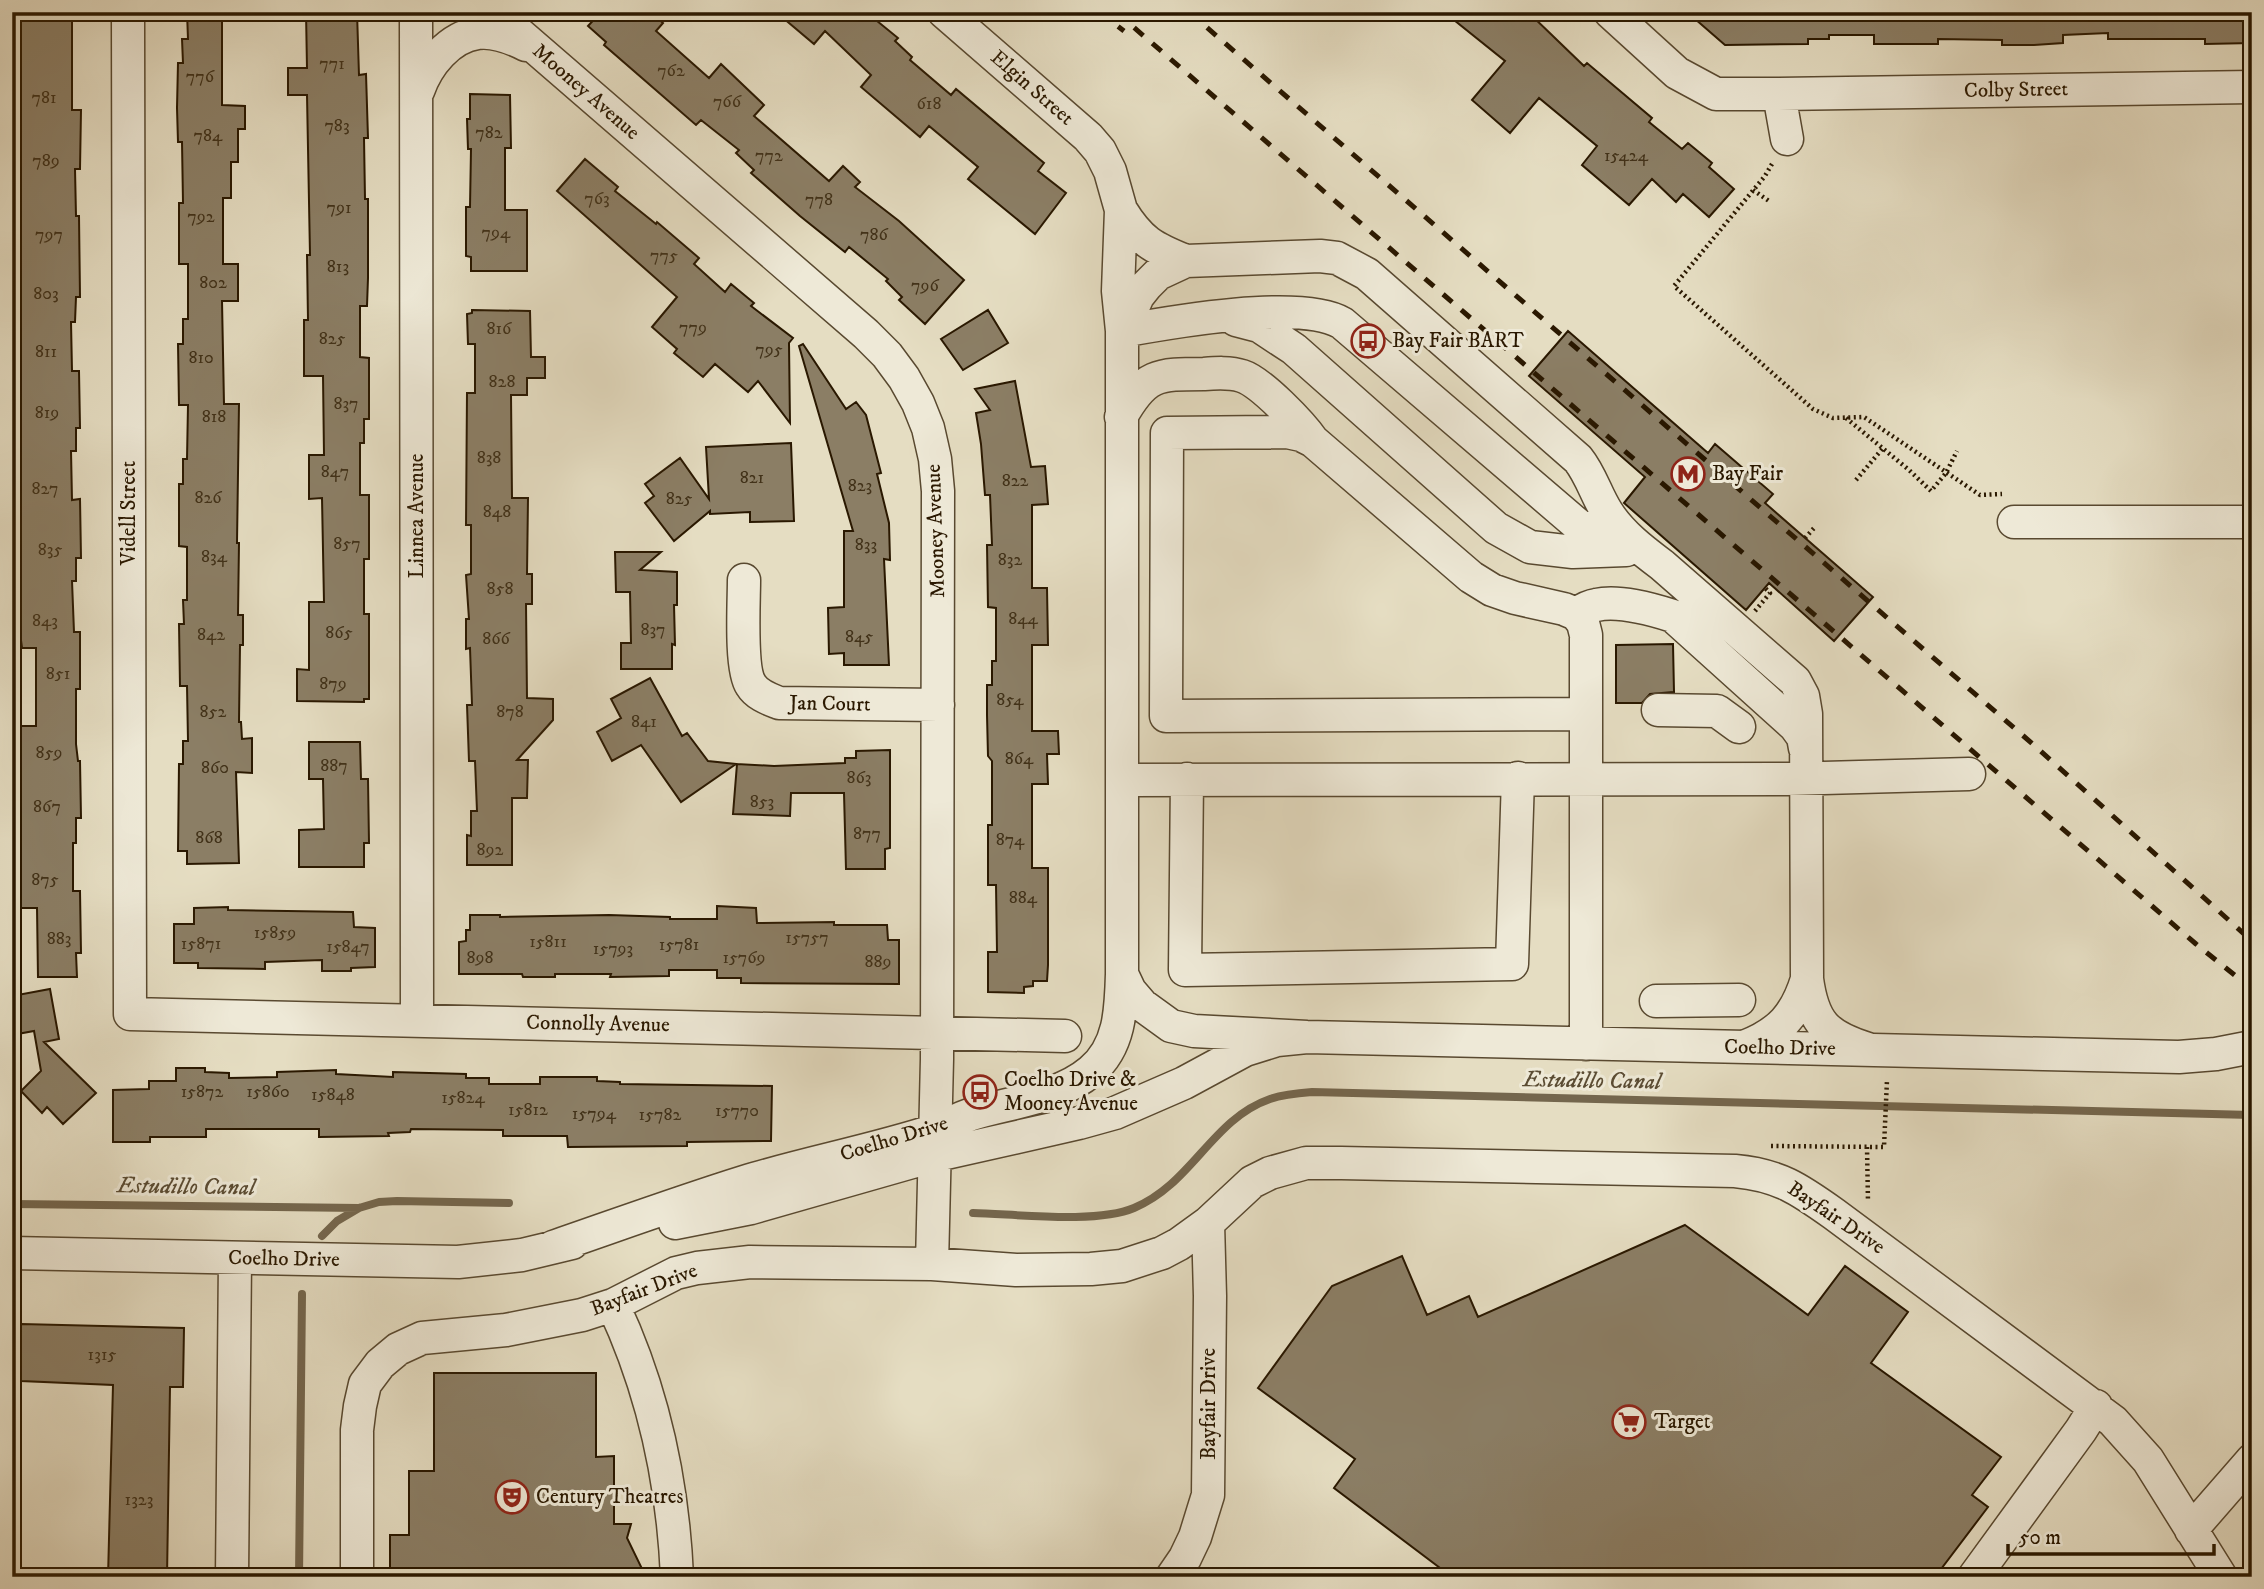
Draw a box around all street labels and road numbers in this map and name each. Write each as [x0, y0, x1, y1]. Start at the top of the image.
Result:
street label: Mooney Avenue [527, 38, 645, 146]
street label: Elgin Street [985, 45, 1079, 131]
street label: Colby Street [1964, 76, 2069, 104]
street label: Linnea Avenue [404, 453, 430, 579]
street label: Videll Street [116, 460, 142, 566]
street label: Mooney Avenue [921, 463, 951, 598]
street label: Jan Court [787, 690, 871, 718]
street label: Connolly Avenue [526, 1010, 670, 1038]
street label: Coelho Drive [1724, 1034, 1836, 1062]
street label: Coelho Drive [837, 1110, 951, 1168]
street label: Bayfair Drive [1782, 1176, 1890, 1260]
street label: Coelho Drive [228, 1245, 340, 1273]
street label: Bayfair Drive [587, 1258, 701, 1322]
street label: Bayfair Drive [1196, 1348, 1222, 1460]

